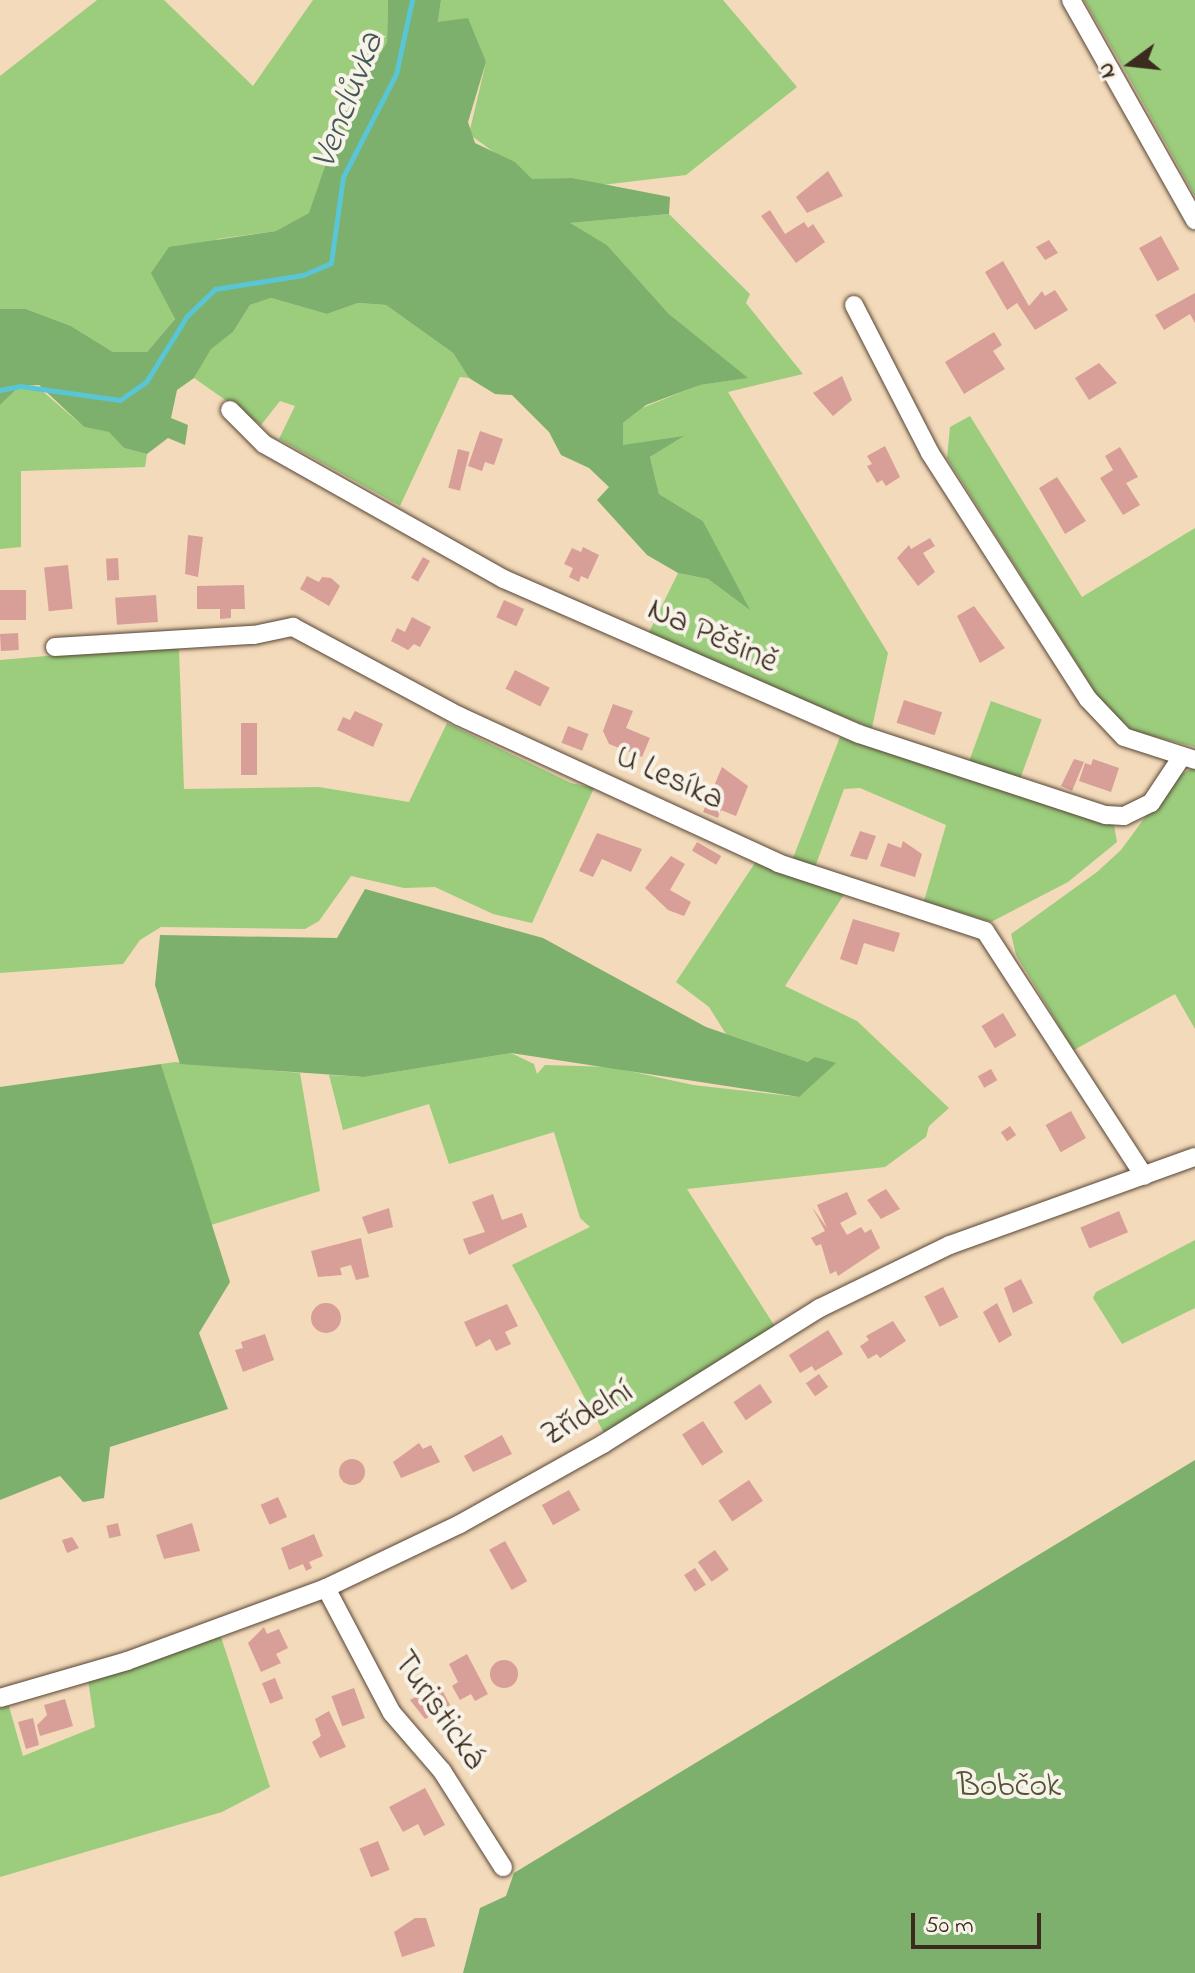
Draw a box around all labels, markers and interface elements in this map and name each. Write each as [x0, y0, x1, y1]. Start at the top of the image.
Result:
north arrow [1091, 24, 1171, 104]
water label: Venclůvka [303, 27, 395, 175]
text: N [1090, 59, 1125, 82]
street label: Na Pěšině [641, 590, 783, 684]
street label: U Lesíka [608, 737, 730, 821]
street label: Zřídelní [535, 1373, 641, 1457]
street label: Turistická [382, 1644, 494, 1778]
park label: Bobčok [957, 1768, 1061, 1808]
scale bar [915, 1897, 1045, 1947]
text: 50 m [925, 1909, 974, 1944]

